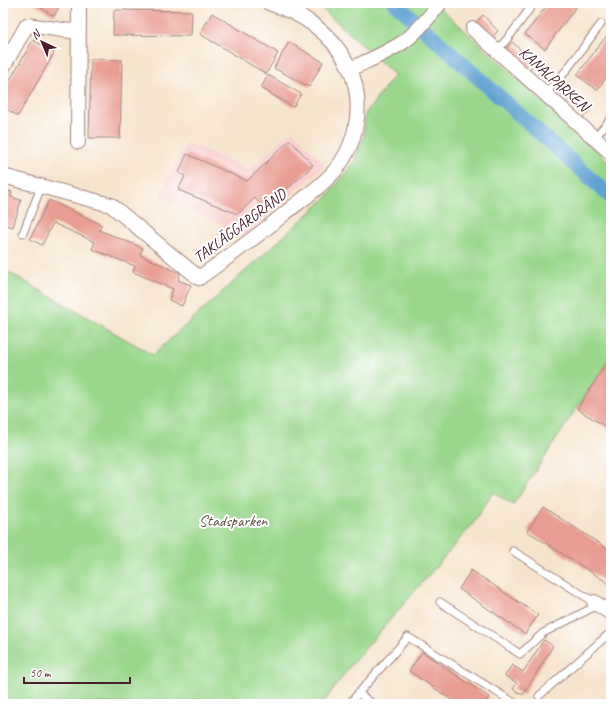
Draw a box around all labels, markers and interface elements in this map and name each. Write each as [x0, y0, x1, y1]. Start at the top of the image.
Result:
north arrow [22, 22, 62, 62]
text: N [28, 26, 44, 42]
street label: KANALPARKEN [515, 42, 595, 117]
street label: TAKLÄGGARGRÄND [190, 183, 292, 267]
park label: Stadsparken [199, 511, 268, 531]
scale bar [24, 659, 130, 685]
text: 50 m [30, 665, 52, 681]

